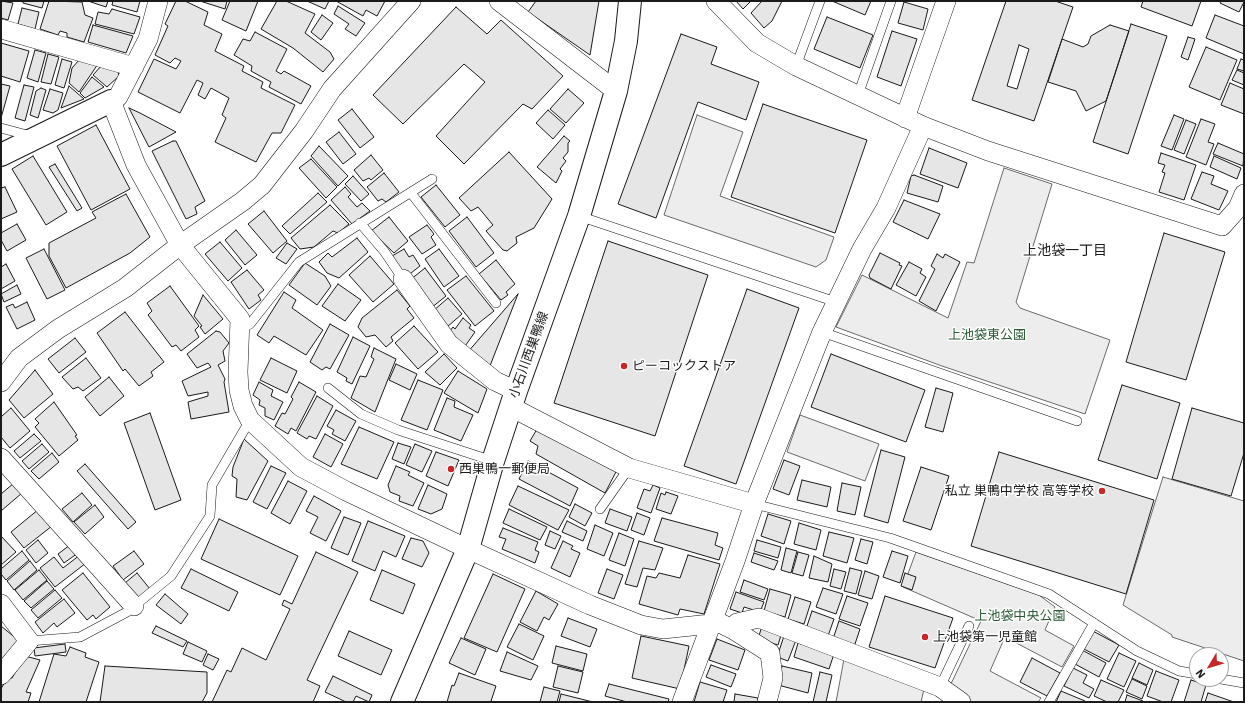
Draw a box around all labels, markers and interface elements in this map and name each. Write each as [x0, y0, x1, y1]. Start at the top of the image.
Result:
district label: 上池袋一丁目 [1023, 243, 1107, 259]
street label: 小石川西巣鴨線 [506, 310, 552, 400]
park label: 上池袋東公園 [948, 327, 1026, 343]
place label: ピーコックストア [632, 358, 736, 374]
marker: ピーコックストア [619, 361, 629, 371]
place label: 西巣鴨一郵便局 [459, 461, 550, 477]
marker: 西巣鴨一郵便局 [446, 464, 456, 474]
place label: 私立 巣鴨中学校 高等学校 [945, 483, 1094, 499]
marker: 私立 巣鴨中学校 高等学校 [1097, 486, 1107, 496]
park label: 上池袋中央公園 [975, 608, 1065, 624]
place label: 上池袋第一児童館 [933, 629, 1037, 645]
marker: 上池袋第一児童館 [920, 632, 930, 642]
north arrow [1189, 647, 1229, 687]
text: N [1192, 666, 1208, 681]

